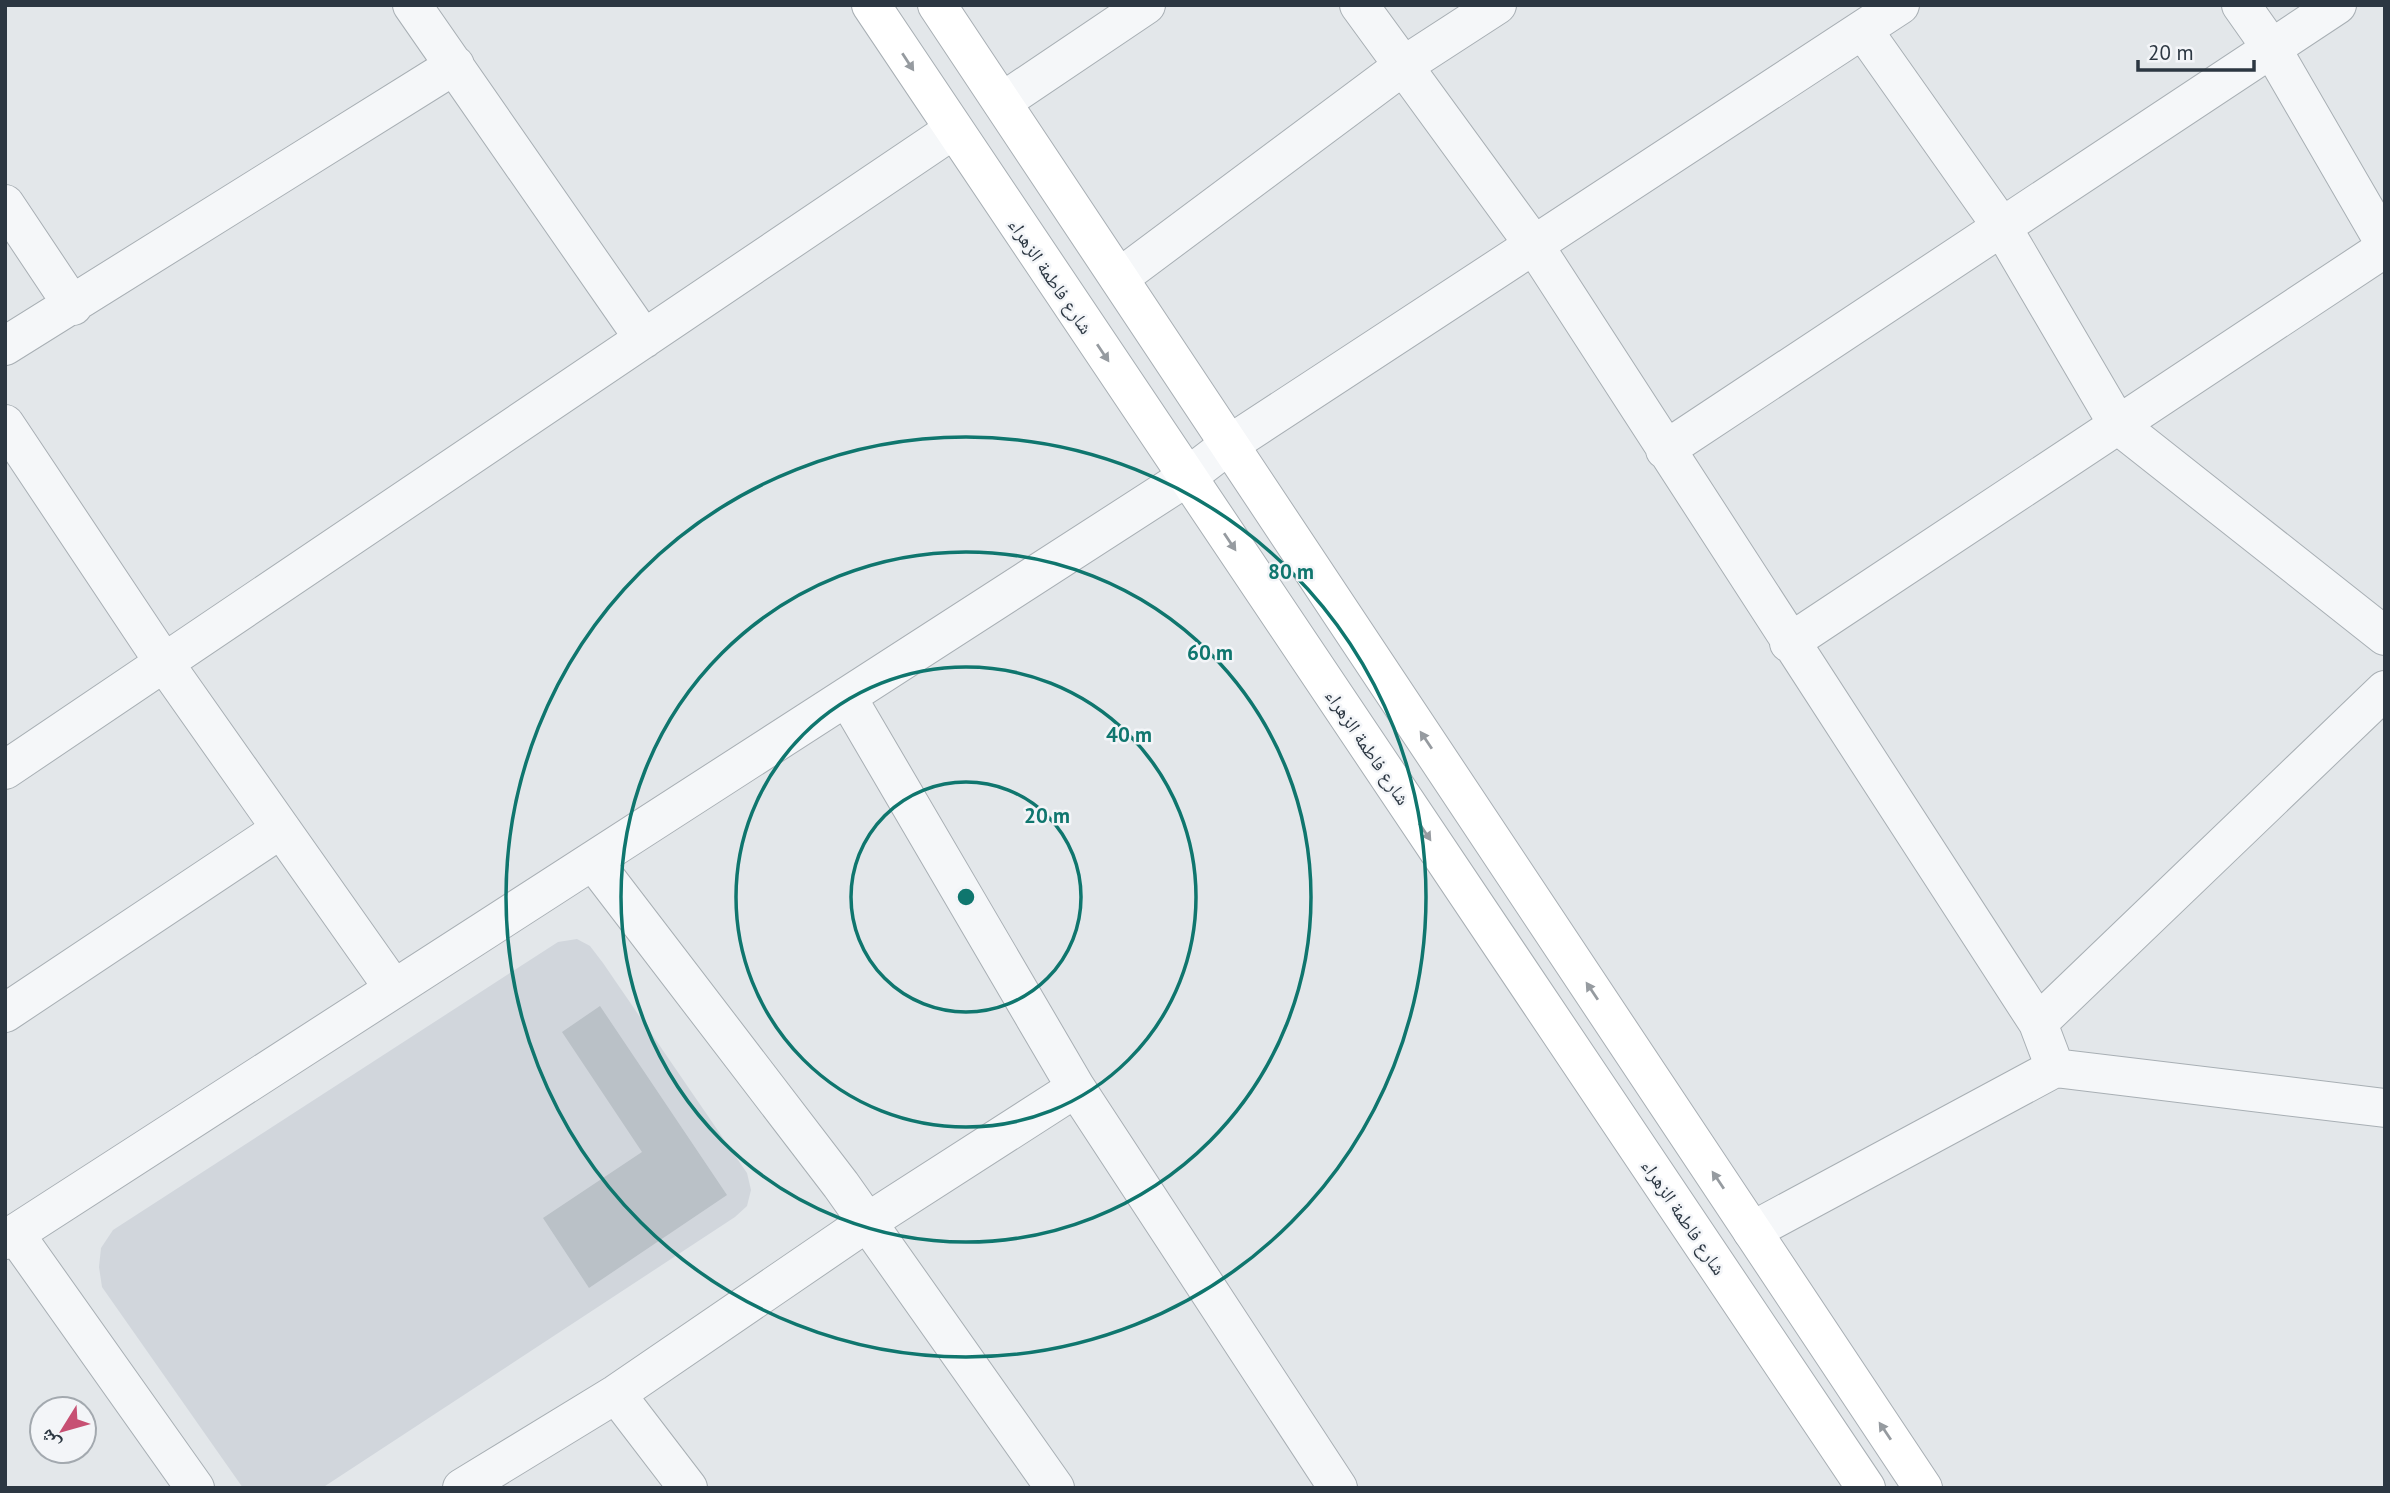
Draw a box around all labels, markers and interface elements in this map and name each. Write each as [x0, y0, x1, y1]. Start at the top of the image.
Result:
scale bar [2138, 28, 2254, 72]
text: 20 m [2148, 39, 2194, 66]
one-way arrow [902, 53, 915, 72]
street label: شارع فاطمة الزهراء [1003, 214, 1099, 338]
one-way arrow [1096, 344, 1110, 362]
one-way arrow [1223, 533, 1237, 551]
text: 80 m [1268, 558, 1314, 585]
text: 60 m [1187, 639, 1233, 666]
street label: شارع فاطمة الزهراء [1320, 685, 1416, 809]
text: 40 m [1106, 721, 1152, 748]
one-way arrow [1419, 731, 1433, 749]
text: 20 m [1024, 802, 1070, 829]
one-way arrow [1418, 823, 1431, 842]
centre of rings [954, 885, 978, 909]
one-way arrow [1586, 981, 1599, 1000]
street label: شارع فاطمة الزهراء [1636, 1155, 1732, 1279]
one-way arrow [1712, 1170, 1725, 1190]
north arrow [28, 1395, 98, 1465]
one-way arrow [1878, 1422, 1892, 1440]
text: ش [34, 1425, 65, 1456]

